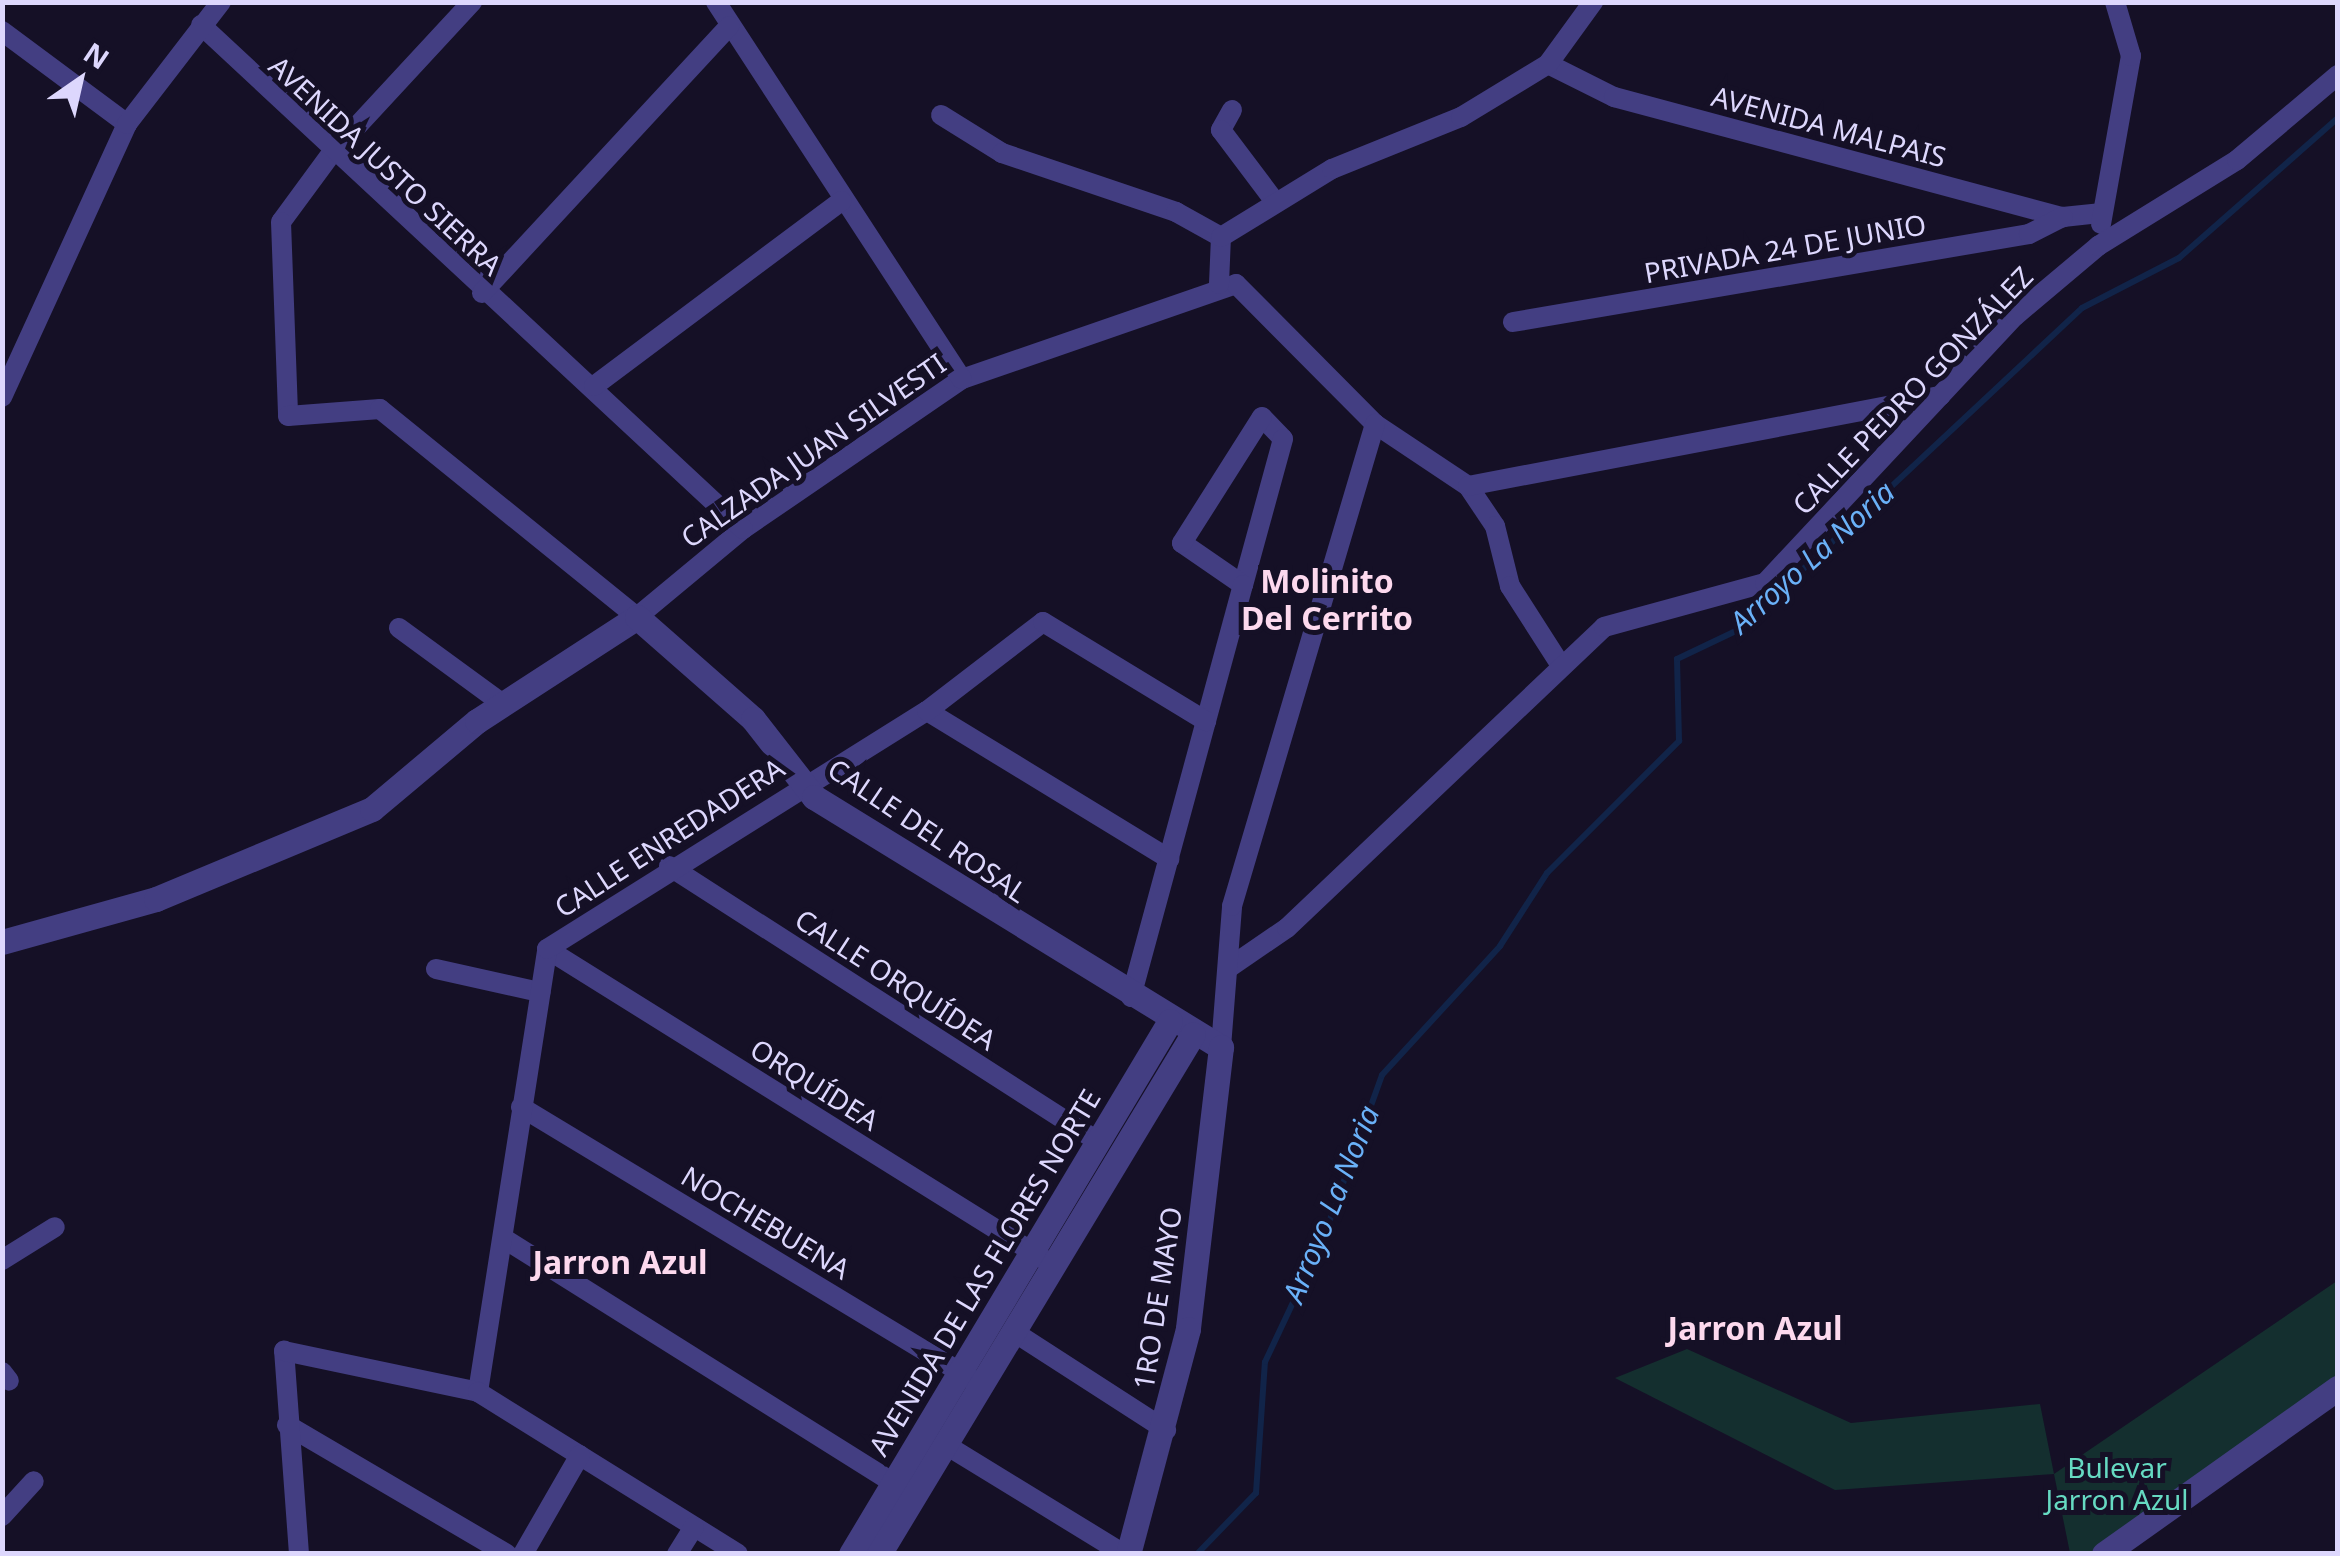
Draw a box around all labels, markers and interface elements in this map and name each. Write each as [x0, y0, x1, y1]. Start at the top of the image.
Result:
north arrow [30, 30, 130, 130]
text: N [77, 33, 117, 77]
street label: AVENIDA JUSTO SIERRA [263, 48, 509, 282]
street label: AVENIDA MALPAIS [1708, 79, 1950, 173]
street label: PRIVADA 24 DE JUNIO [1641, 207, 1929, 289]
street label: CALLE PEDRO GONZÁLEZ [1785, 259, 2039, 521]
street label: CALZADA JUAN SILVESTI [674, 346, 952, 554]
water label: Arroyo La Noria [1722, 474, 1902, 640]
district label: Molinito Del Cerrito [1241, 563, 1413, 638]
street label: CALLE ENREDADERA [548, 750, 790, 924]
street label: CALLE DEL ROSAL [822, 751, 1034, 909]
street label: CALLE ORQUÍDEA [789, 902, 1003, 1056]
street label: ORQUÍDEA [745, 1031, 885, 1137]
street label: AVENIDA DE LAS FLORES NORTE [861, 1083, 1107, 1461]
water label: Arroyo La Noria [1275, 1100, 1387, 1308]
street label: NOCHEBUENA [676, 1159, 856, 1285]
street label: 1RO DE MAYO [1126, 1204, 1188, 1392]
district label: Jarron Azul [532, 1243, 708, 1281]
district label: Jarron Azul [1667, 1309, 1843, 1347]
park label: Bulevar Jarron Azul [2045, 1450, 2189, 1516]

